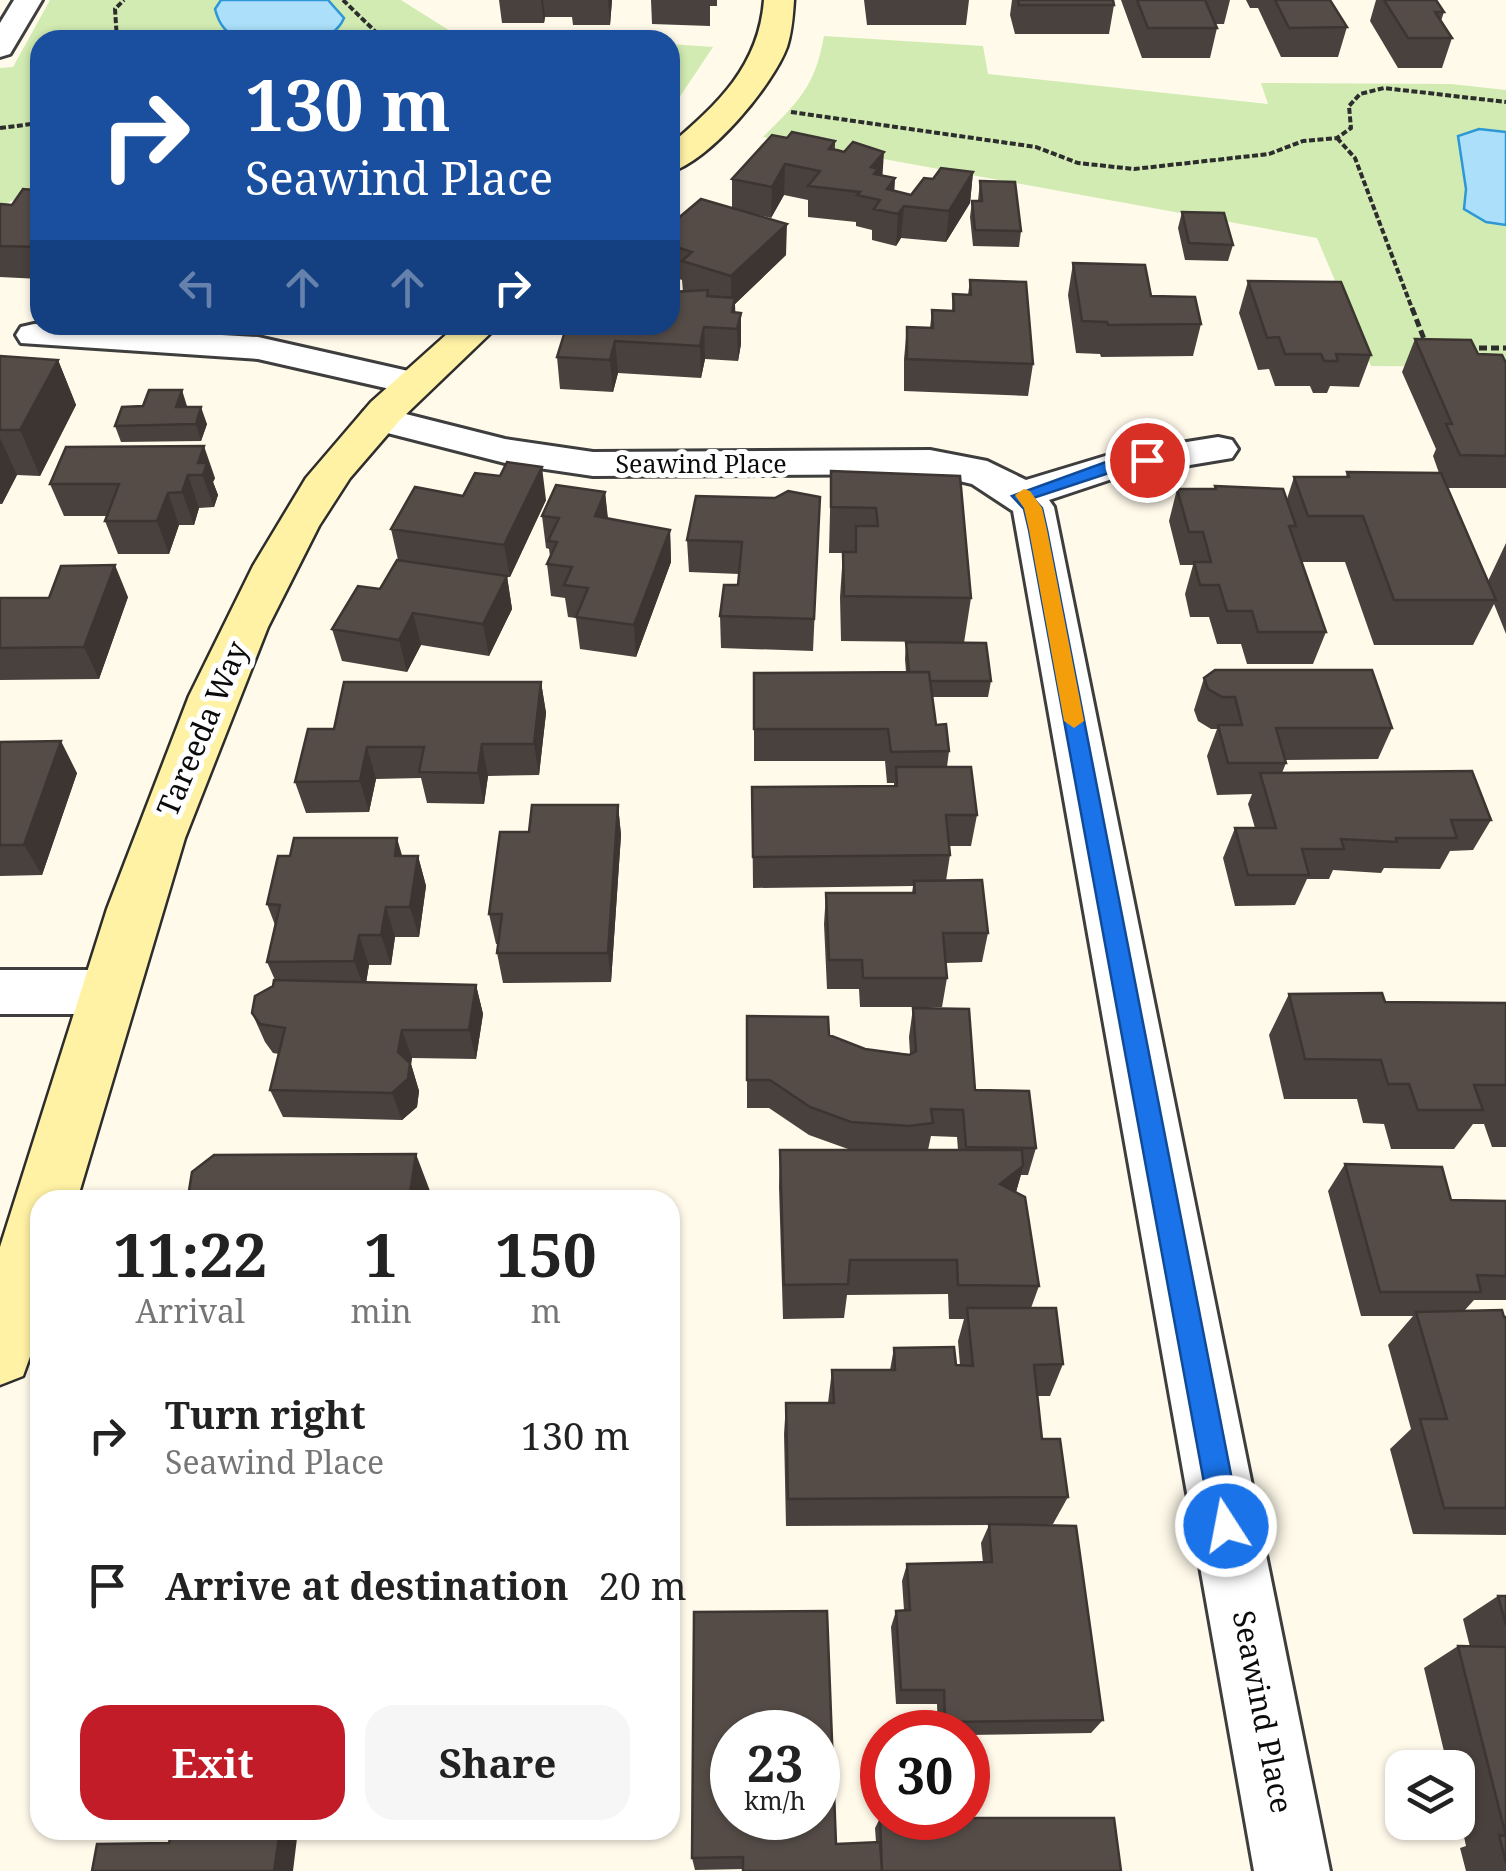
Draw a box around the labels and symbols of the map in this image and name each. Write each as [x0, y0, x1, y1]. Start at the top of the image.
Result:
pin [1105, 418, 1190, 503]
street label: Seawind Place [615, 446, 787, 480]
street label: Tareeda Way [146, 635, 257, 822]
position arrow [1174, 1474, 1278, 1578]
street label: Seawind Place [1224, 1607, 1303, 1816]
speed limit sign: 30 [860, 1710, 990, 1840]

